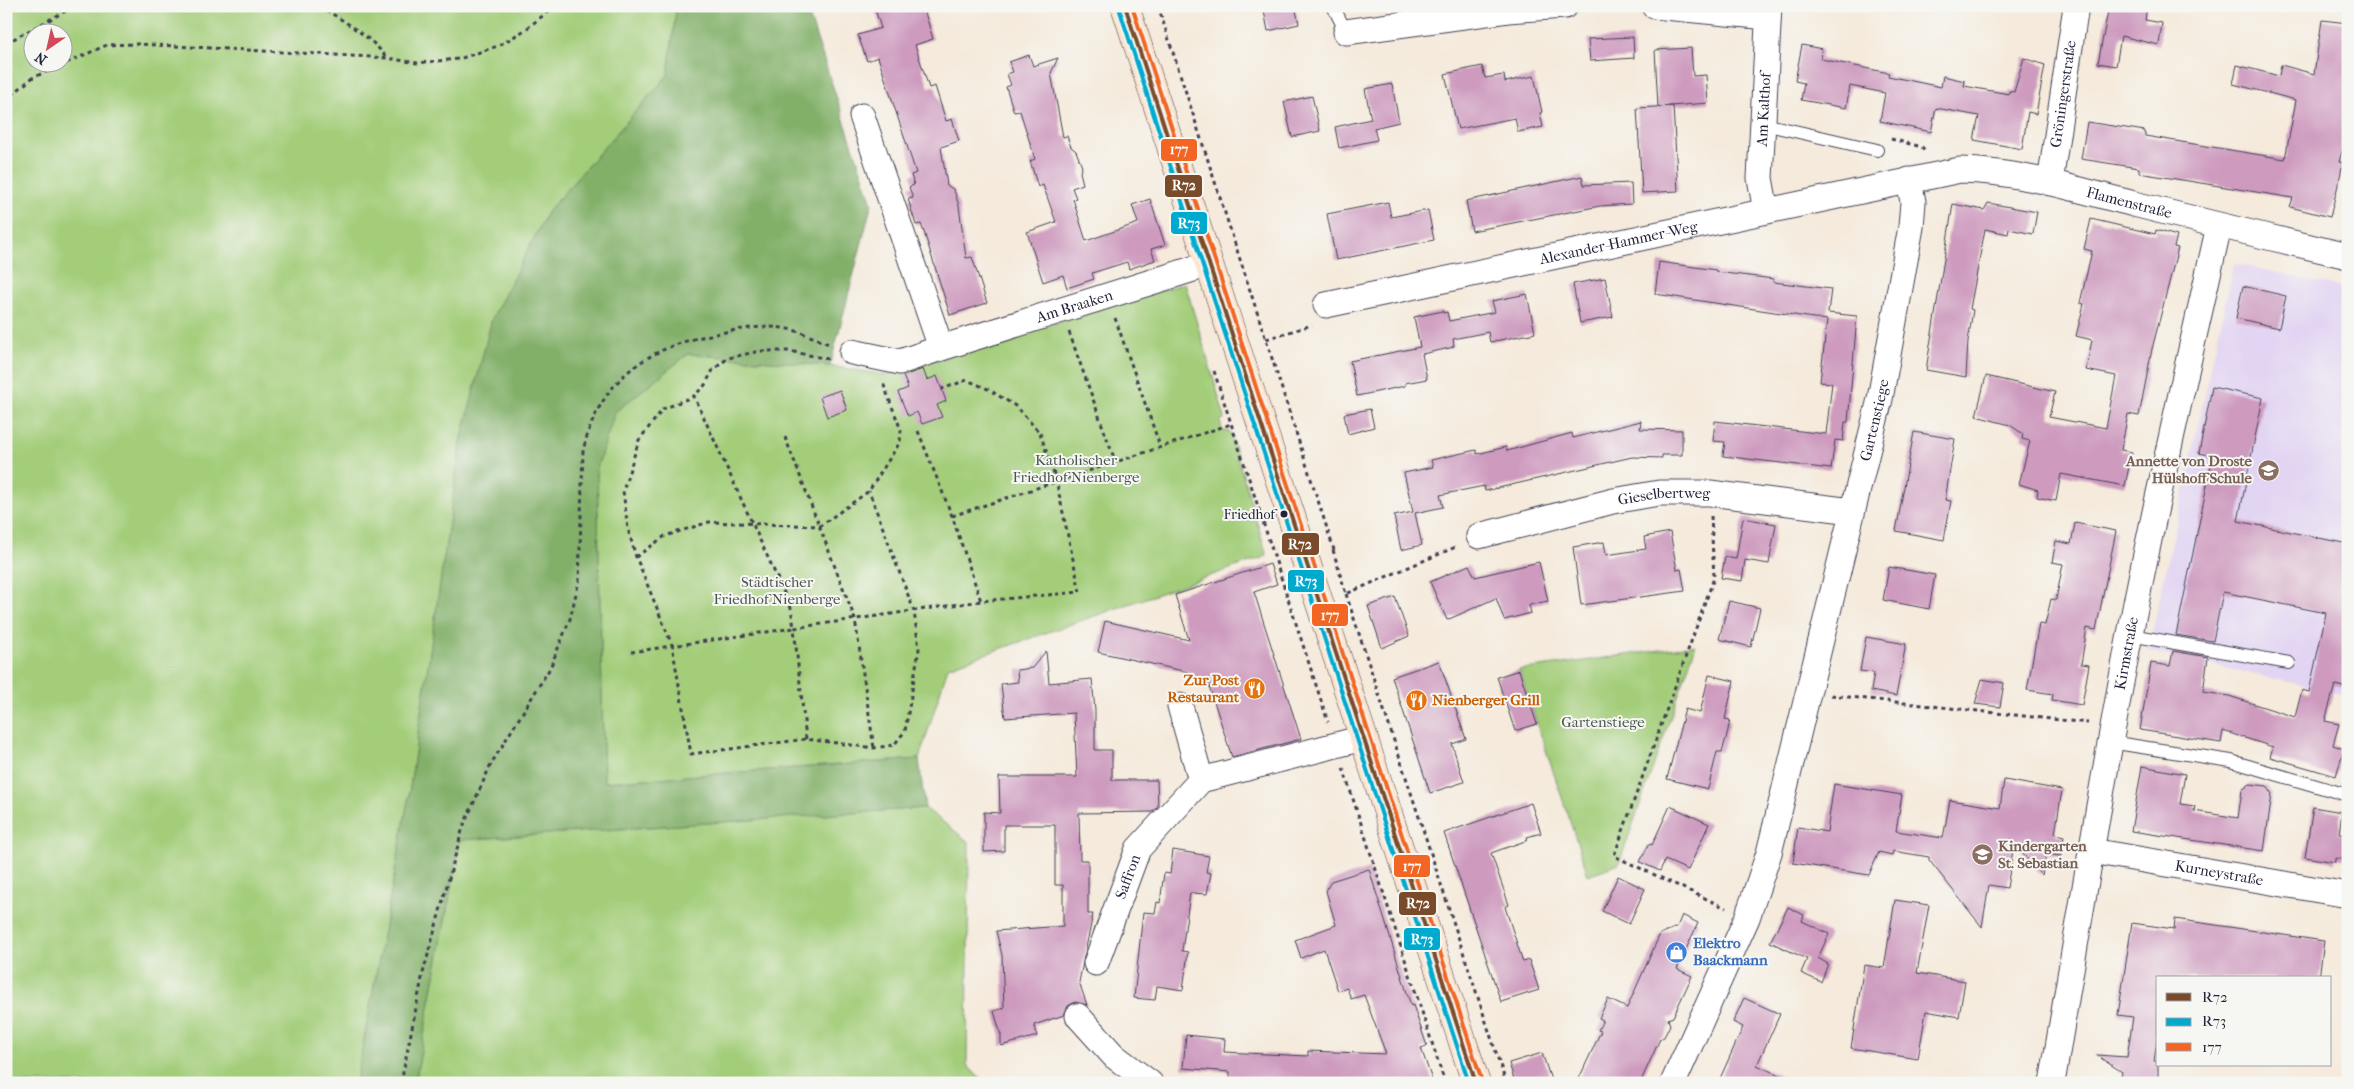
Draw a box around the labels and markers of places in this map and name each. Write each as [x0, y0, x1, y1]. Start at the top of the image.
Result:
place label: Annette von Droste Hülshoff Schule [2125, 452, 2253, 487]
school or university icon: Annette von Droste Hülshoff Schule [2256, 458, 2280, 482]
place label: Friedhof [1224, 506, 1278, 523]
marker: Friedhof [1279, 509, 1289, 519]
place label: Zur Post Restaurant [1167, 671, 1240, 706]
restaurant icon: Zur Post Restaurant [1243, 677, 1267, 701]
restaurant icon: Nienberger Grill [1404, 688, 1428, 712]
place label: Nienberger Grill [1432, 691, 1541, 709]
place label: Kindergarten St. Sebastian [1998, 837, 2087, 872]
school or university icon: Kindergarten St. Sebastian [1970, 843, 1994, 867]
place label: Elektro Baackmann [1693, 934, 1768, 969]
shop icon: Elektro Baackmann [1665, 940, 1689, 964]

